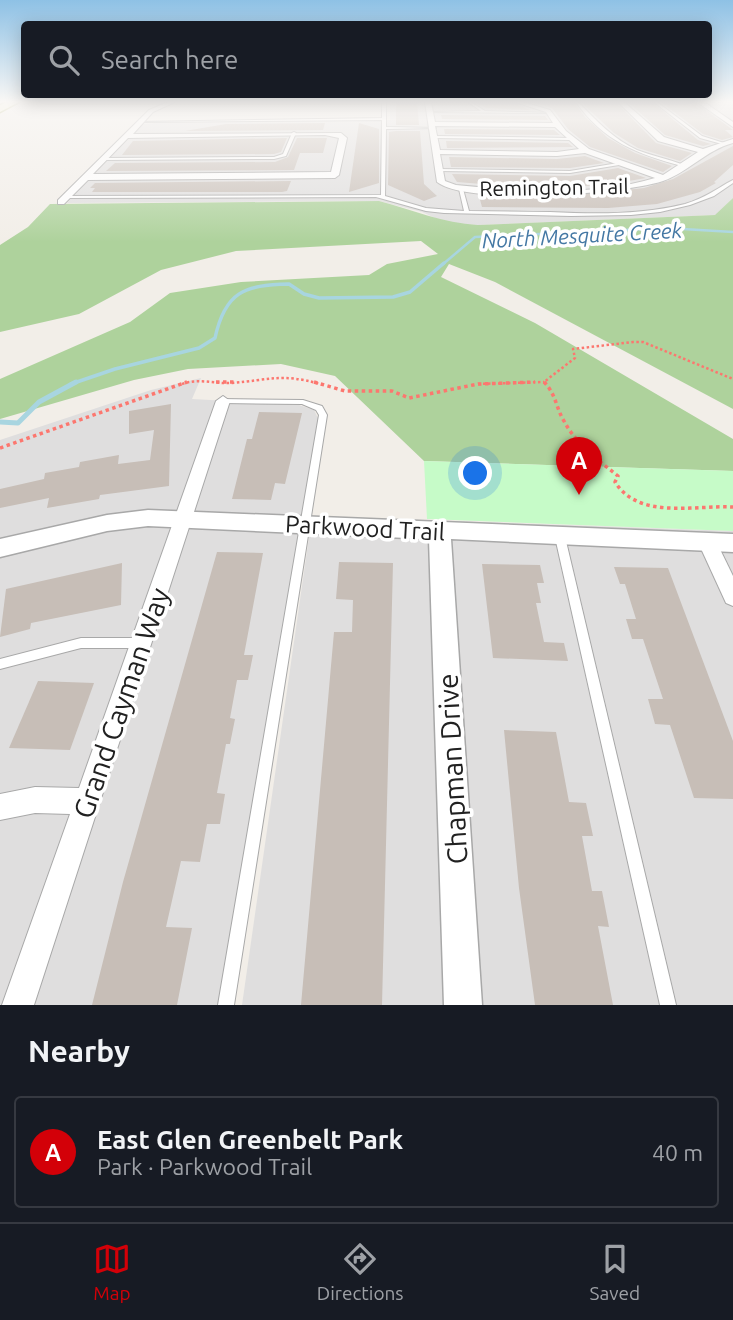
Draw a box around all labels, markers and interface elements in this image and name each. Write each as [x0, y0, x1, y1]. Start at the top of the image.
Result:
search box [21, 21, 712, 98]
icon: search [45, 41, 83, 79]
text: Search here [101, 45, 238, 74]
street label: Remington Trail [479, 174, 629, 200]
water label: North Mesquite Creek [481, 218, 683, 252]
pin: A [556, 437, 602, 495]
your location [458, 456, 492, 490]
street label: Parkwood Trail [284, 510, 446, 546]
street label: Grand Cayman Way [67, 584, 175, 822]
street label: Chapman Drive [432, 673, 472, 865]
text: Nearby [28, 1034, 130, 1068]
text: East Glen Greenbelt Park [97, 1125, 403, 1154]
text: A [45, 1140, 61, 1165]
text: 40 m [652, 1140, 703, 1165]
text: Park · Parkwood Trail [97, 1154, 312, 1179]
tab: Map [93, 1240, 131, 1304]
tab: Directions [317, 1240, 404, 1304]
tab: Saved [589, 1240, 640, 1304]

